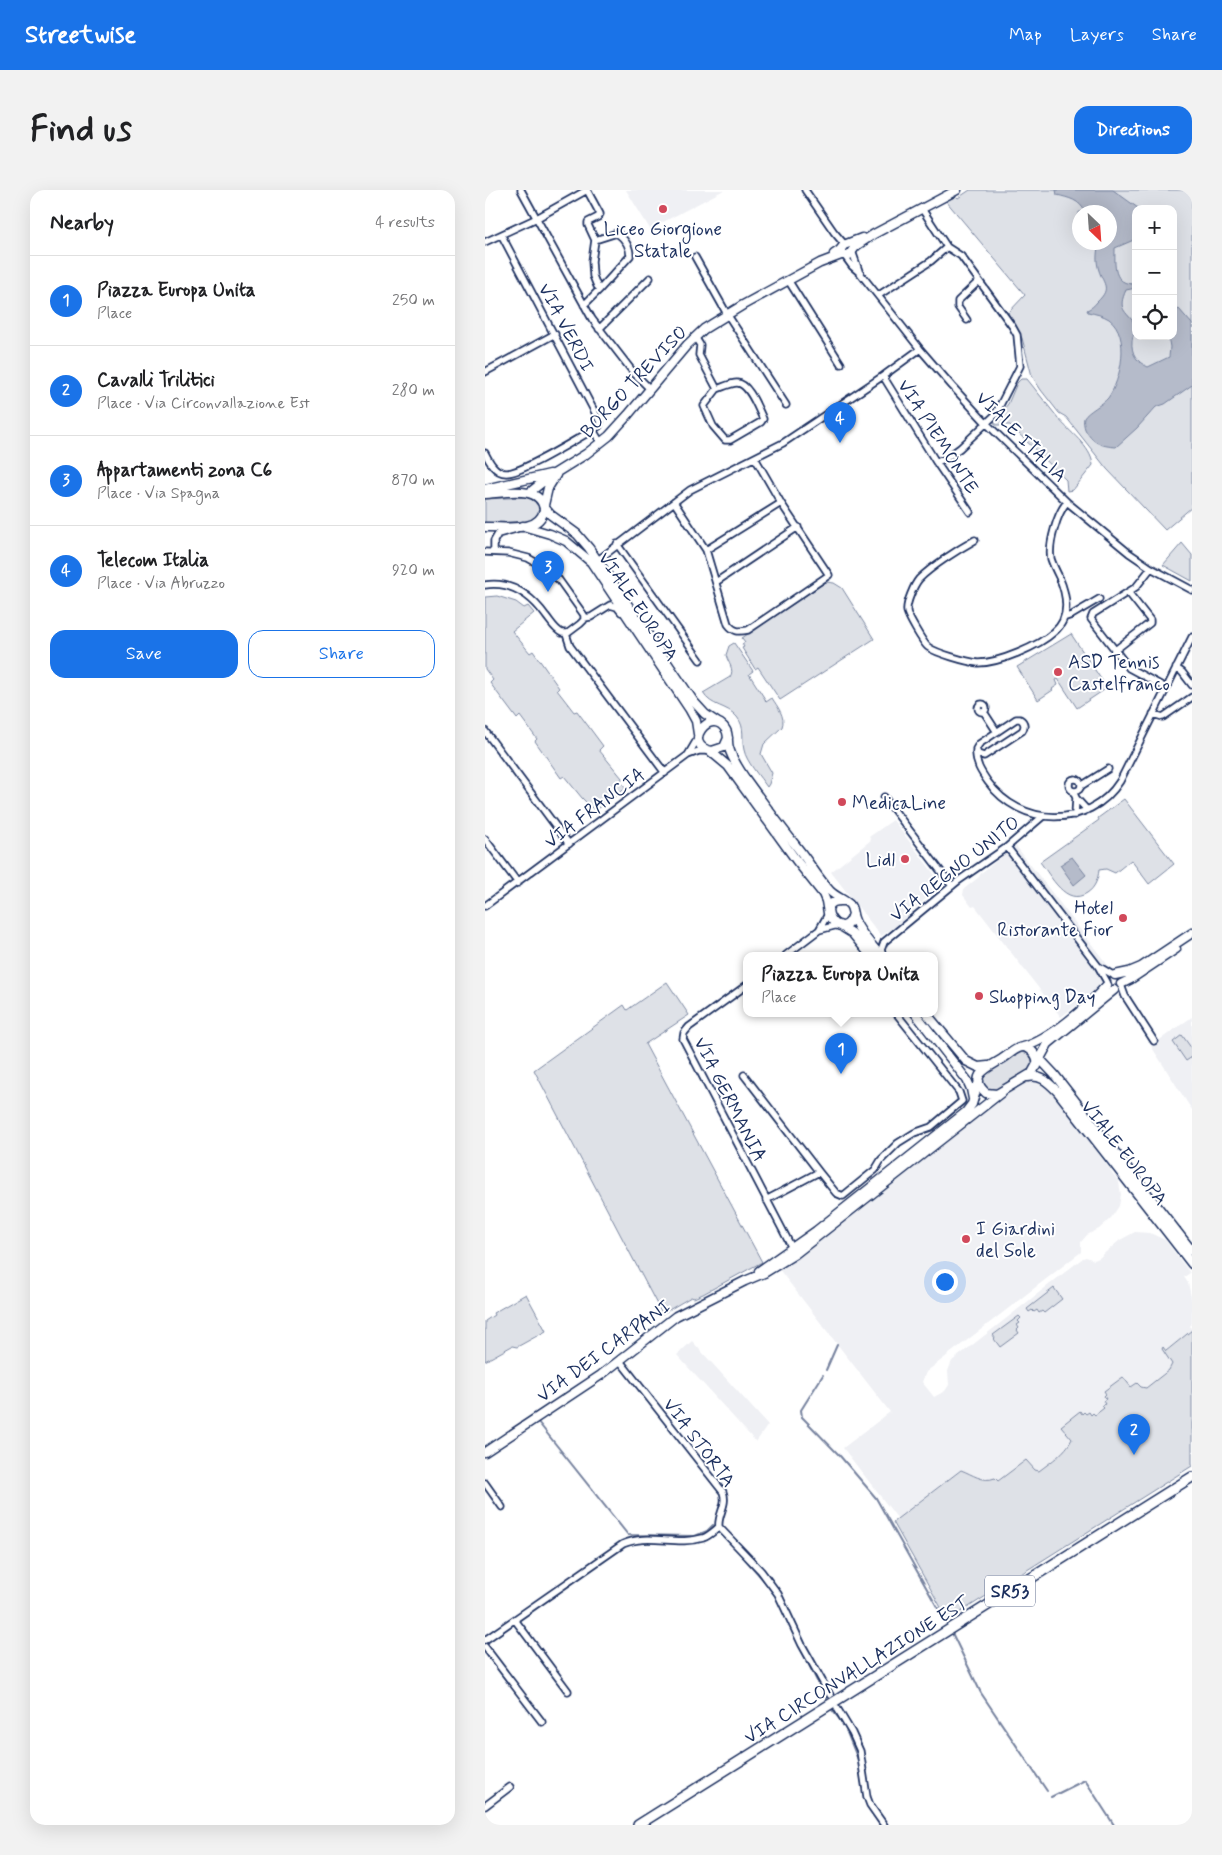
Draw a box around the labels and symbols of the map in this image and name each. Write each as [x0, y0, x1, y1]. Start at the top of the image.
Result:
marker: Liceo Giorgione Statale [657, 203, 669, 215]
north arrow [1072, 205, 1117, 250]
place label: Liceo Giorgione Statale [604, 217, 722, 264]
street label: VIA VERDI [532, 279, 599, 376]
street label: BORGO TREVISO [575, 320, 693, 444]
street label: VIA PIEMONTE [891, 375, 984, 499]
street label: VIALE ITALIA [970, 386, 1072, 488]
pin: 4 [824, 402, 856, 443]
street label: VIALE EUROPA [592, 547, 684, 667]
pin: 3 [532, 551, 564, 592]
place label: ASD Tennis Castelfranco [1068, 650, 1170, 697]
marker: ASD Tennis Castelfranco [1052, 666, 1064, 678]
street label: VIA FRANCIA [539, 762, 650, 854]
place label: MedicaLine [852, 791, 946, 816]
marker: MedicaLine [836, 796, 848, 808]
street label: VIA REGNO UNITO [885, 811, 1025, 928]
place label: Lidl [866, 848, 895, 873]
marker: Lidl [899, 853, 911, 865]
place label: Hotel Ristorante Fior [997, 896, 1113, 943]
marker: Hotel Ristorante Fior [1117, 912, 1129, 924]
place label: Shopping Day [989, 985, 1096, 1011]
marker: Shopping Day [973, 990, 985, 1002]
street label: VIA GERMANIA [687, 1033, 772, 1166]
pin: 1 [825, 1033, 857, 1074]
street label: VIALE EUROPA [1075, 1095, 1173, 1211]
place label: I Giardini del Sole [976, 1217, 1055, 1264]
marker: I Giardini del Sole [960, 1233, 972, 1245]
your location [932, 1269, 958, 1295]
street label: VIA DEI CARPANI [532, 1294, 676, 1408]
street label: VIA STORTA [657, 1393, 741, 1493]
pin: 2 [1118, 1414, 1150, 1455]
road number: SR53 [985, 1575, 1035, 1606]
street label: VIA CIRCONVALLAZIONE EST [740, 1590, 975, 1750]

